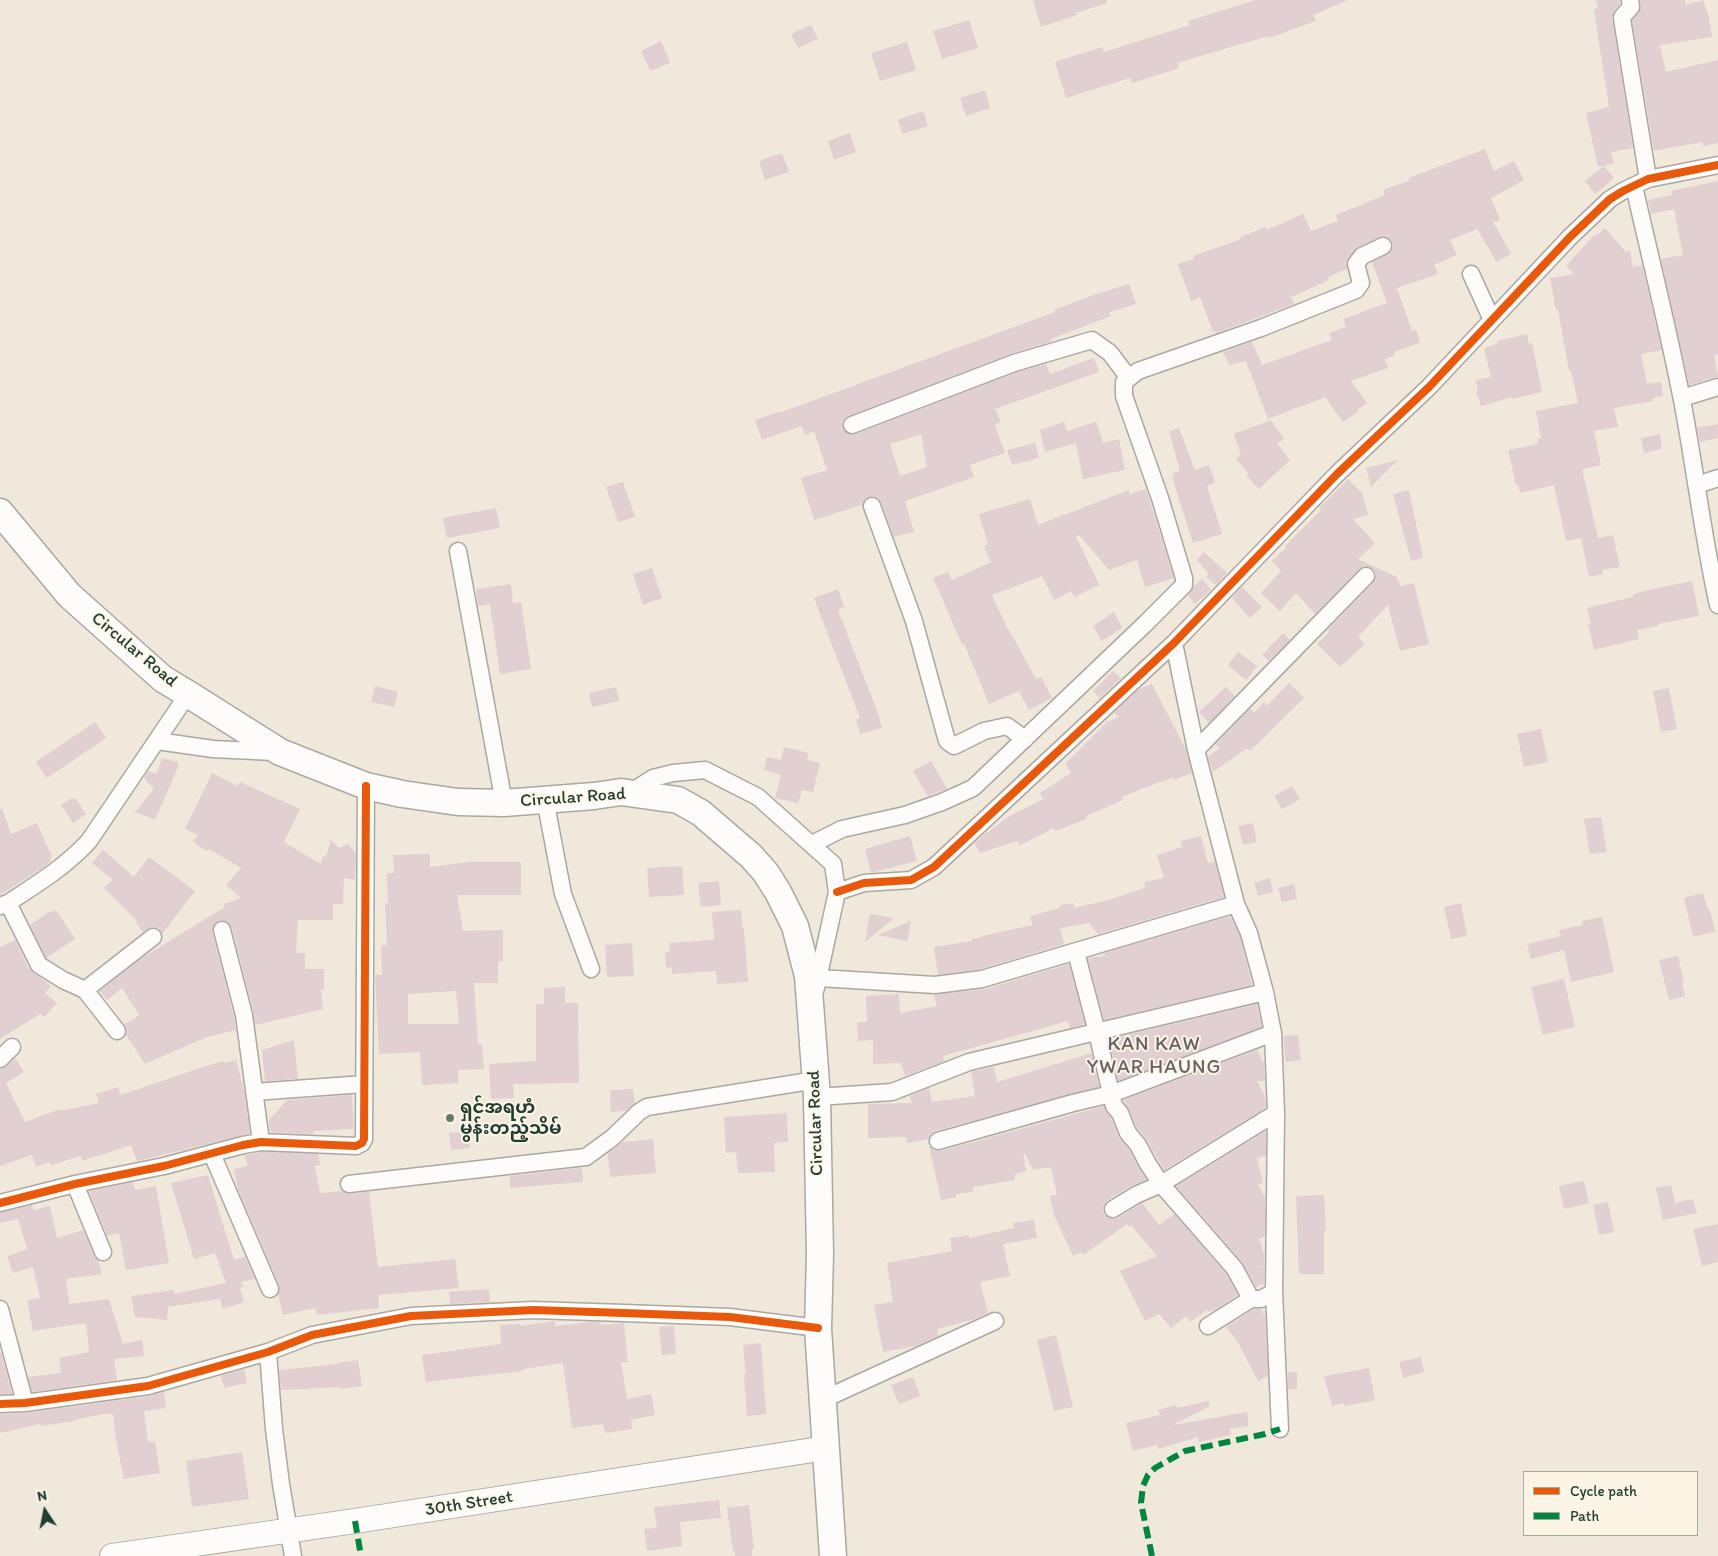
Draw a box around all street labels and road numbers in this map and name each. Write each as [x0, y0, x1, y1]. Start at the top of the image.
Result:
street label: Circular Road [87, 608, 181, 692]
street label: Circular Road [520, 784, 626, 812]
street label: Circular Road [803, 1070, 829, 1176]
street label: 30th Street [424, 1486, 514, 1522]

